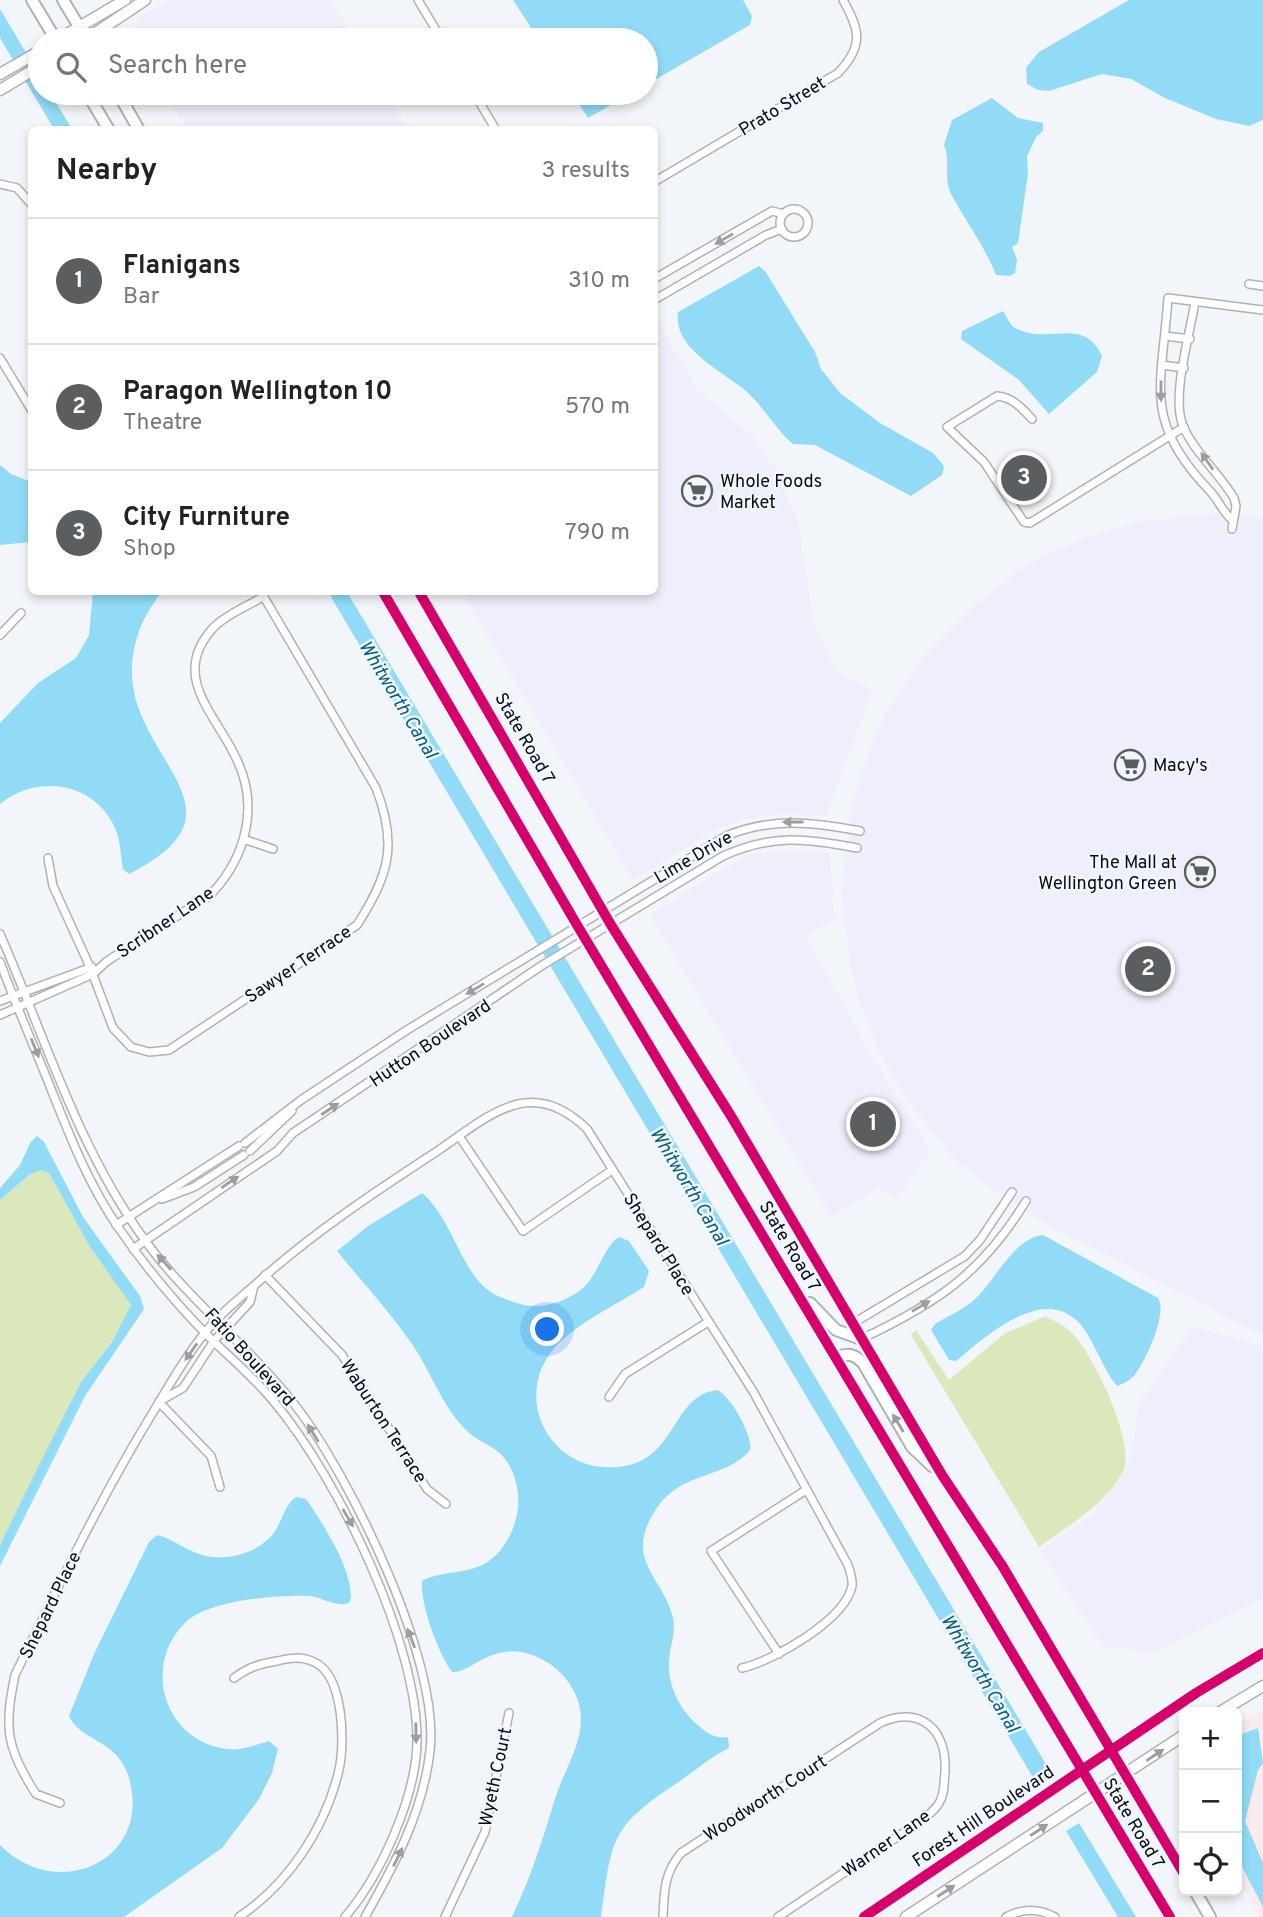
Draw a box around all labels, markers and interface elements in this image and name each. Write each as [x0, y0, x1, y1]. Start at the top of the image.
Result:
search box [28, 28, 658, 105]
icon: search [52, 48, 90, 86]
text: Search here [108, 50, 247, 83]
street label: Prato Street [735, 72, 831, 142]
text: Nearby [56, 153, 157, 190]
text: 3 results [541, 157, 630, 186]
one-way arrow [714, 232, 733, 245]
text: Flanigans [123, 250, 241, 283]
text: 1 [74, 267, 84, 296]
text: 310 m [568, 267, 630, 296]
text: Bar [123, 283, 160, 312]
text: Paragon Wellington 10 [123, 376, 392, 409]
one-way arrow [1155, 380, 1167, 402]
text: 2 [72, 393, 86, 422]
text: 570 m [565, 393, 630, 422]
text: Theatre [123, 409, 202, 438]
pin: 3 [1001, 452, 1047, 504]
one-way arrow [1200, 452, 1214, 470]
place label: Whole Foods Market [720, 471, 822, 515]
supermarket icon: Whole Foods Market [680, 474, 714, 508]
text: City Furniture [123, 502, 290, 535]
text: 3 [72, 519, 86, 548]
text: 790 m [565, 519, 630, 548]
text: Shop [123, 535, 176, 564]
water label: Whitworth Canal [353, 636, 443, 765]
street label: State Road 7 [488, 689, 559, 788]
supermarket icon: Macy's [1113, 748, 1147, 782]
place label: Macy's [1153, 755, 1208, 778]
one-way arrow [782, 816, 804, 828]
street label: Lime Drive [650, 827, 737, 890]
place label: The Mall at Wellington Green [1038, 852, 1177, 896]
supermarket icon: The Mall at Wellington Green [1183, 855, 1217, 889]
street label: Scribner Lane [113, 882, 219, 964]
street label: Sawyer Terrace [241, 921, 357, 1009]
pin: 2 [1125, 943, 1171, 995]
one-way arrow [465, 983, 484, 995]
street label: Hutton Boulevard [366, 995, 496, 1093]
one-way arrow [29, 1038, 40, 1059]
pin: 1 [850, 1098, 896, 1150]
one-way arrow [321, 1103, 340, 1116]
water label: Whitworth Canal [644, 1123, 734, 1252]
one-way arrow [220, 1176, 240, 1189]
street label: Shepard Place [617, 1189, 698, 1300]
street label: State Road 7 [753, 1197, 825, 1296]
one-way arrow [156, 1253, 172, 1271]
one-way arrow [911, 1300, 930, 1313]
street label: Fatio Boulevard [199, 1304, 299, 1412]
your location [530, 1312, 564, 1346]
one-way arrow [184, 1343, 198, 1361]
street label: Waburton Terrace [334, 1356, 431, 1488]
one-way arrow [892, 1414, 904, 1433]
one-way arrow [306, 1424, 319, 1443]
one-way arrow [342, 1509, 354, 1528]
street label: Shepard Place [15, 1548, 87, 1663]
water label: Whitworth Canal [935, 1610, 1025, 1739]
one-way arrow [406, 1627, 417, 1648]
map controls [1179, 1707, 1242, 1896]
button: + [1179, 1707, 1242, 1770]
one-way arrow [411, 1722, 422, 1744]
street label: Wyeth Court [475, 1726, 518, 1829]
one-way arrow [1145, 1748, 1164, 1761]
street label: Woodworth Court [700, 1751, 832, 1848]
street label: Forest Hill Boulevard [909, 1761, 1059, 1873]
button: − [1179, 1770, 1242, 1833]
street label: State Road 7 [1097, 1774, 1169, 1873]
street label: Warner Lane [838, 1805, 935, 1883]
one-way arrow [1030, 1823, 1048, 1837]
button: locate [1179, 1833, 1242, 1896]
one-way arrow [392, 1847, 403, 1867]
one-way arrow [937, 1885, 956, 1898]

